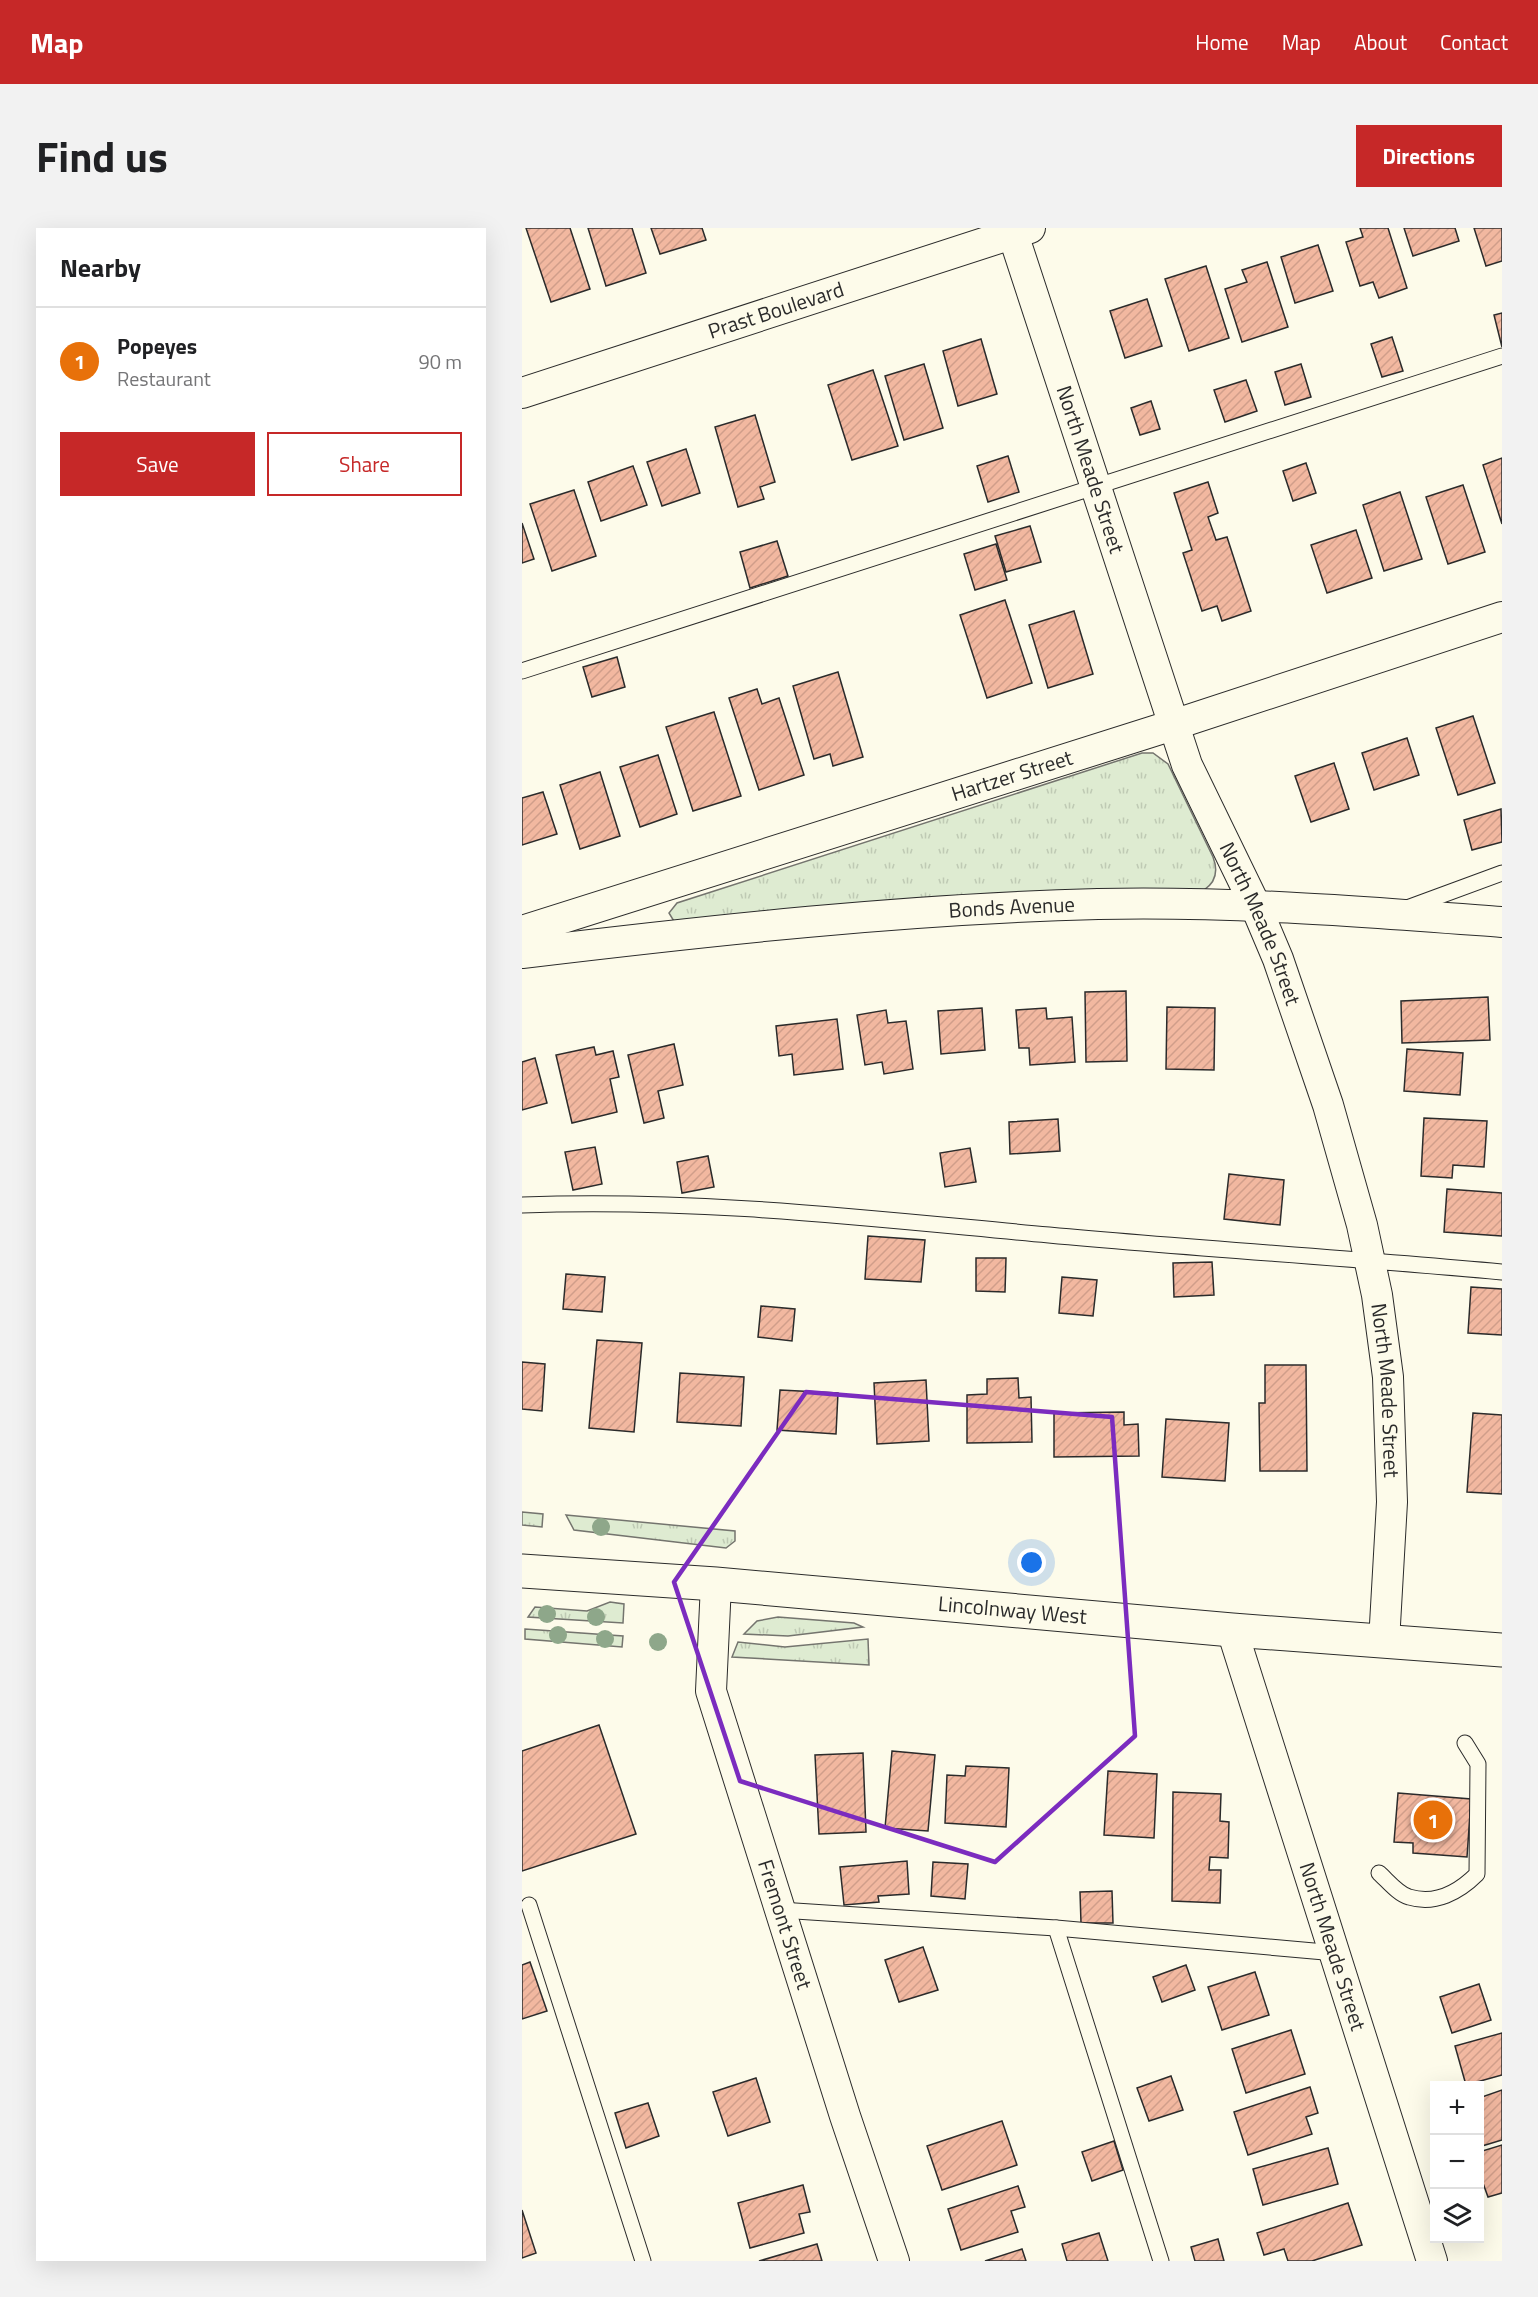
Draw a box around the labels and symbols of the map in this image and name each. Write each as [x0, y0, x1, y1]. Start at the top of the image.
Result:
street label: Prast Boulevard [704, 273, 848, 347]
street label: North Meade Street [1049, 381, 1134, 558]
street label: Hartzer Street [947, 741, 1077, 809]
street label: North Meade Street [1212, 836, 1310, 1010]
street label: Bonds Avenue [948, 888, 1075, 926]
street label: North Meade Street [1363, 1301, 1408, 1479]
your location [1017, 1548, 1046, 1577]
street label: Lincolnway West [937, 1587, 1089, 1632]
pin: 1 [1414, 1798, 1452, 1842]
street label: Fremont Street [750, 1855, 821, 1994]
street label: North Meade Street [1292, 1858, 1375, 2035]

